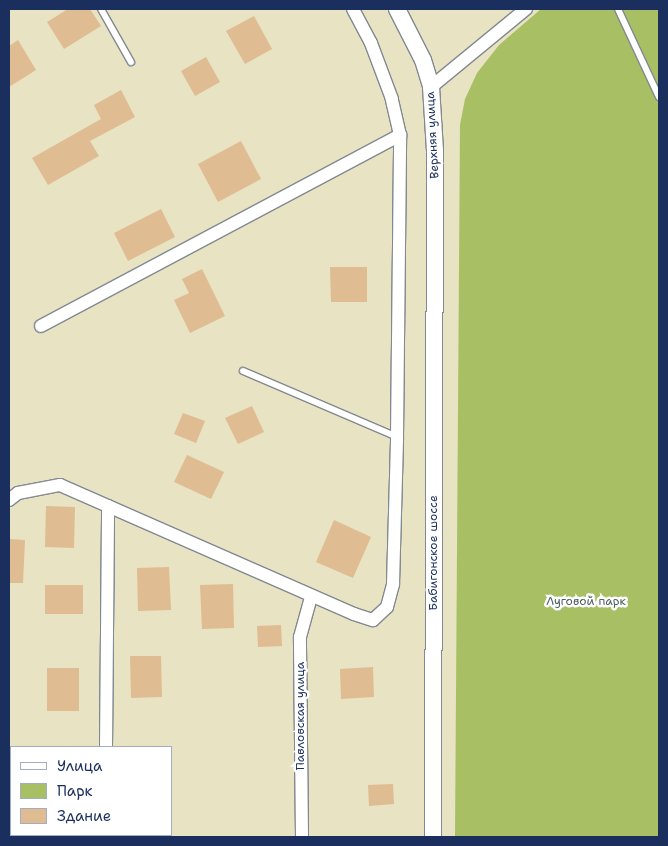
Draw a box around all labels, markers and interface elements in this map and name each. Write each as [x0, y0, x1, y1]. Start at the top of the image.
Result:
street label: Верхняя улица [424, 91, 442, 179]
street label: Бабигонское шоссе [427, 495, 441, 611]
park label: Луговой парк [546, 595, 626, 609]
street label: Павловская улица [294, 662, 308, 770]
legend [10, 746, 172, 836]
text: Улица [57, 756, 102, 776]
text: Парк [57, 781, 93, 801]
text: Здание [57, 806, 111, 826]

